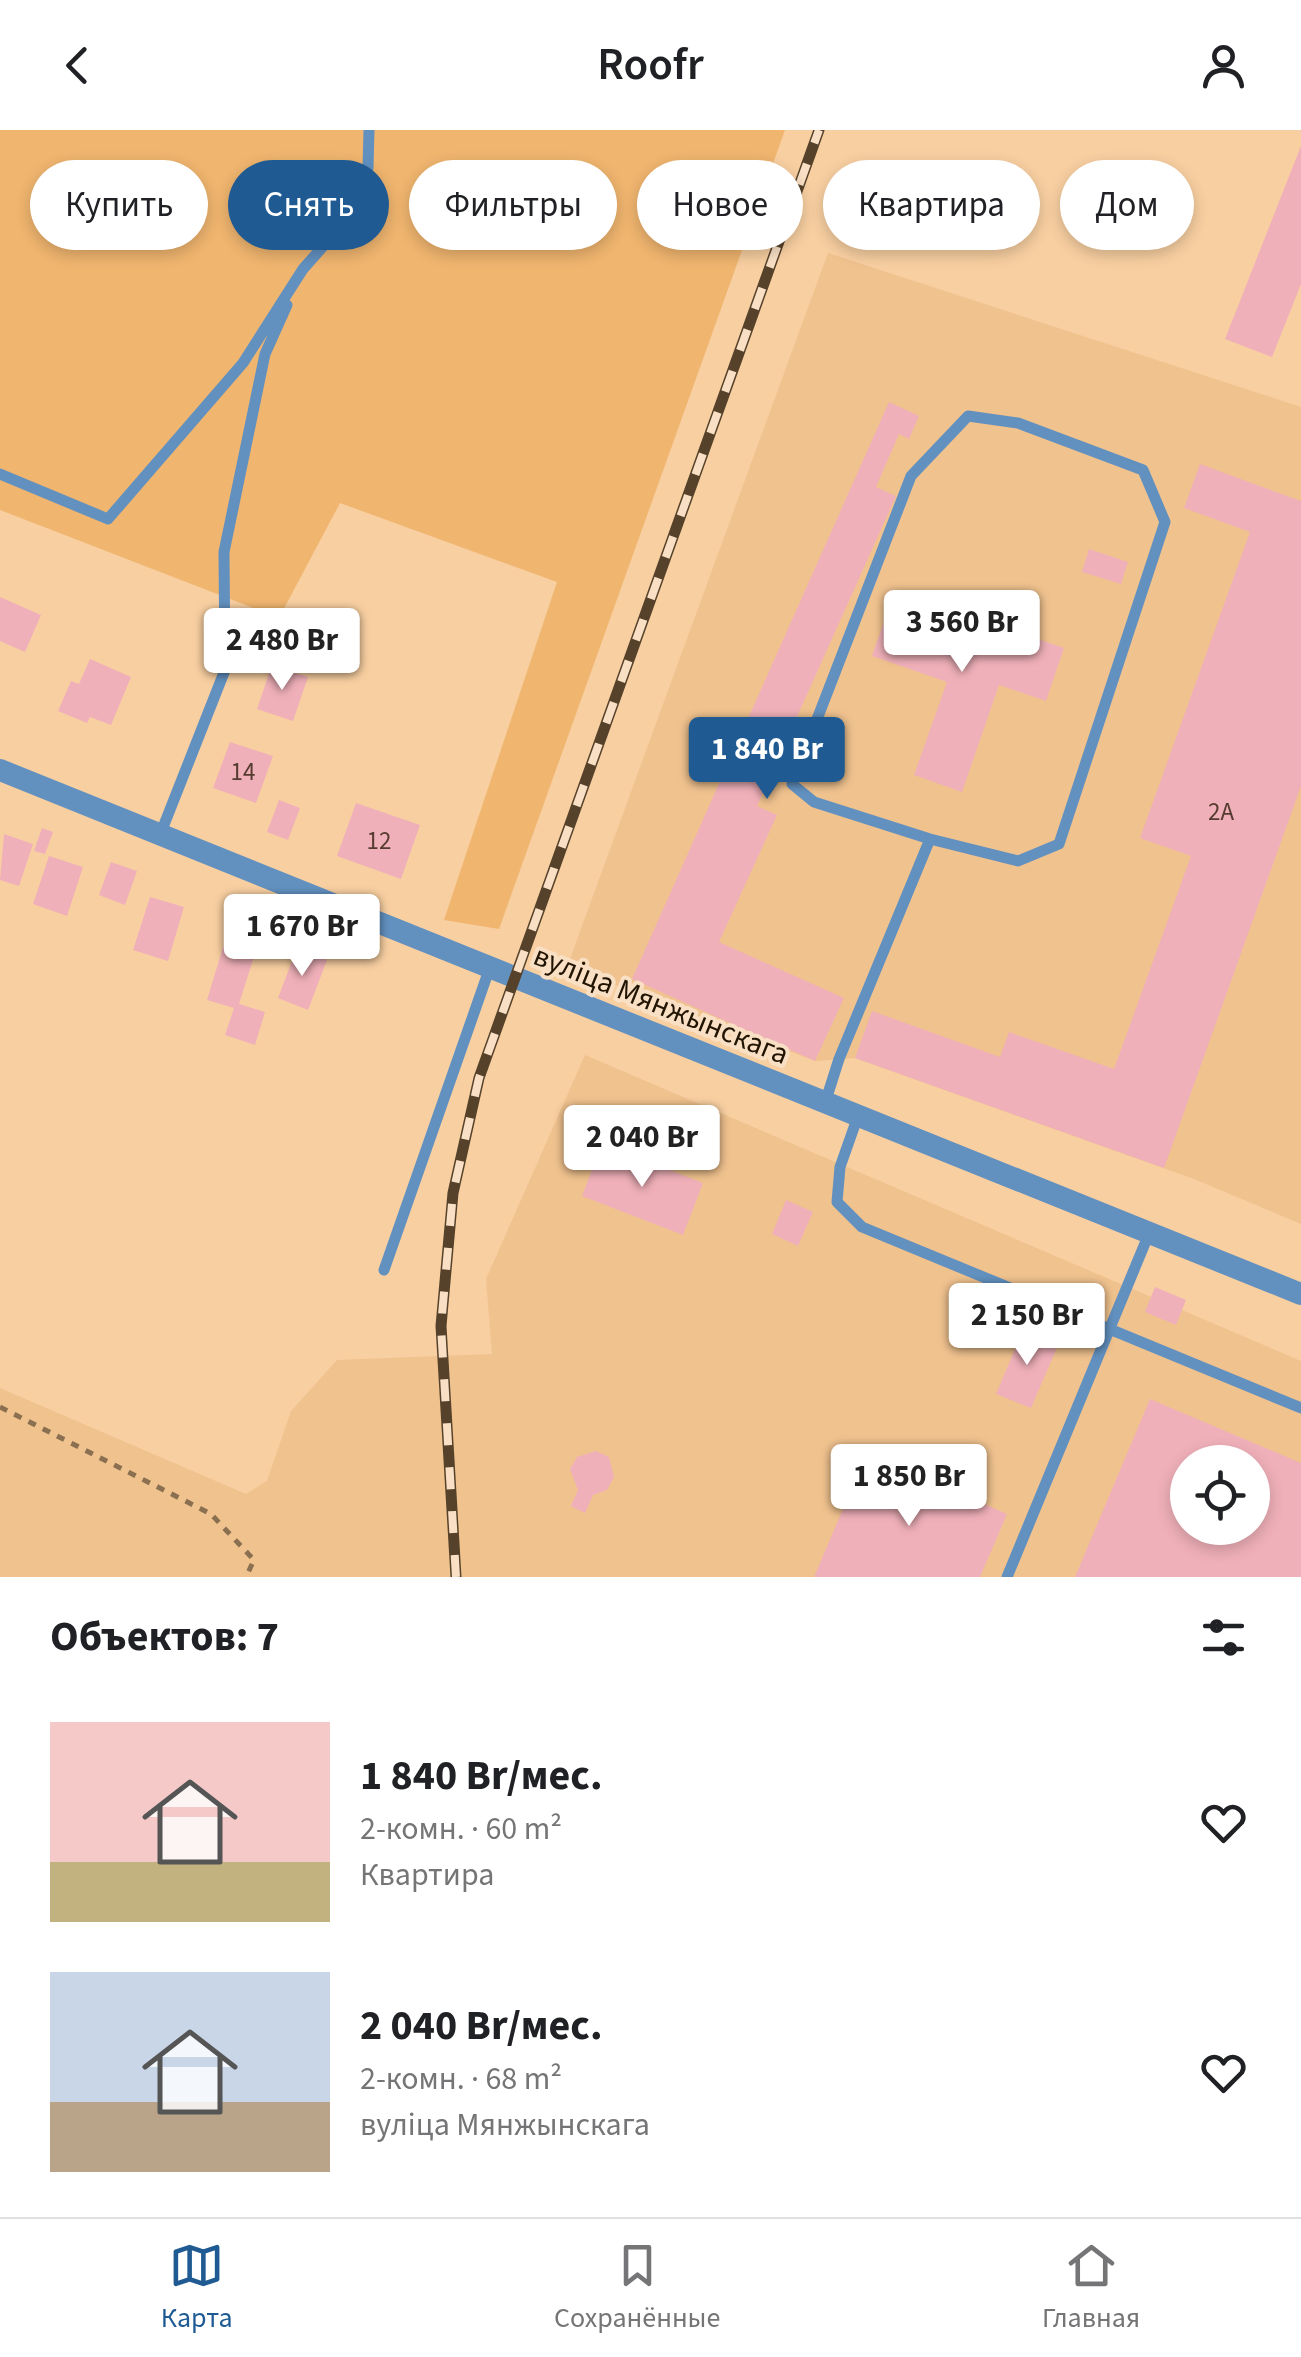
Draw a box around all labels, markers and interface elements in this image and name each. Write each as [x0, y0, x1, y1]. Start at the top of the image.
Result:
text: Roofr [597, 33, 704, 97]
icon: back [50, 38, 105, 93]
icon: person [1196, 38, 1251, 93]
chip: Купить [30, 160, 208, 250]
chip: Снять [228, 160, 389, 250]
chip: Фильтры [409, 160, 617, 250]
chip: Новое [637, 160, 803, 250]
chip: Квартира [823, 160, 1040, 250]
chip: Дом [1060, 160, 1194, 250]
pin: 3 560 Br [859, 590, 1065, 675]
text: 3 560 Br [906, 599, 1018, 645]
pin: 2 480 Br [179, 608, 385, 693]
text: 2 480 Br [226, 617, 338, 663]
pin: 1 840 Br [664, 717, 870, 802]
text: 1 840 Br [711, 726, 823, 772]
house number: 14 [231, 754, 255, 790]
house number: 2А [1208, 794, 1234, 830]
house number: 12 [367, 823, 391, 859]
pin: 1 670 Br [199, 894, 405, 979]
text: 1 670 Br [246, 903, 358, 949]
street label: вуліца Мянжынскага [527, 934, 795, 1076]
pin: 2 040 Br [539, 1105, 745, 1190]
text: 2 040 Br [586, 1114, 698, 1160]
pin: 2 150 Br [924, 1283, 1130, 1368]
text: 2 150 Br [971, 1292, 1083, 1338]
pin: 1 850 Br [806, 1444, 1012, 1529]
map controls [1170, 1445, 1270, 1545]
button: locate [1170, 1445, 1270, 1545]
text: 1 850 Br [853, 1453, 965, 1499]
text: Объектов: 7 [50, 1607, 279, 1667]
icon: filters [1196, 1610, 1251, 1665]
text: 1 840 Br/мес. [360, 1746, 603, 1806]
icon: home [130, 1762, 250, 1882]
icon: heart [1196, 1795, 1251, 1850]
text: 2-комн. · 60 m² [360, 1806, 562, 1852]
text: Квартира [360, 1852, 494, 1898]
text: 2 040 Br/мес. [360, 1996, 603, 2056]
icon: home [130, 2012, 250, 2132]
icon: heart [1196, 2045, 1251, 2100]
text: 2-комн. · 68 m² [360, 2056, 562, 2102]
text: вуліца Мянжынскага [360, 2102, 650, 2148]
tab: Карта [161, 2238, 233, 2338]
tab: Сохранённые [554, 2238, 720, 2338]
tab: Главная [1042, 2238, 1140, 2338]

